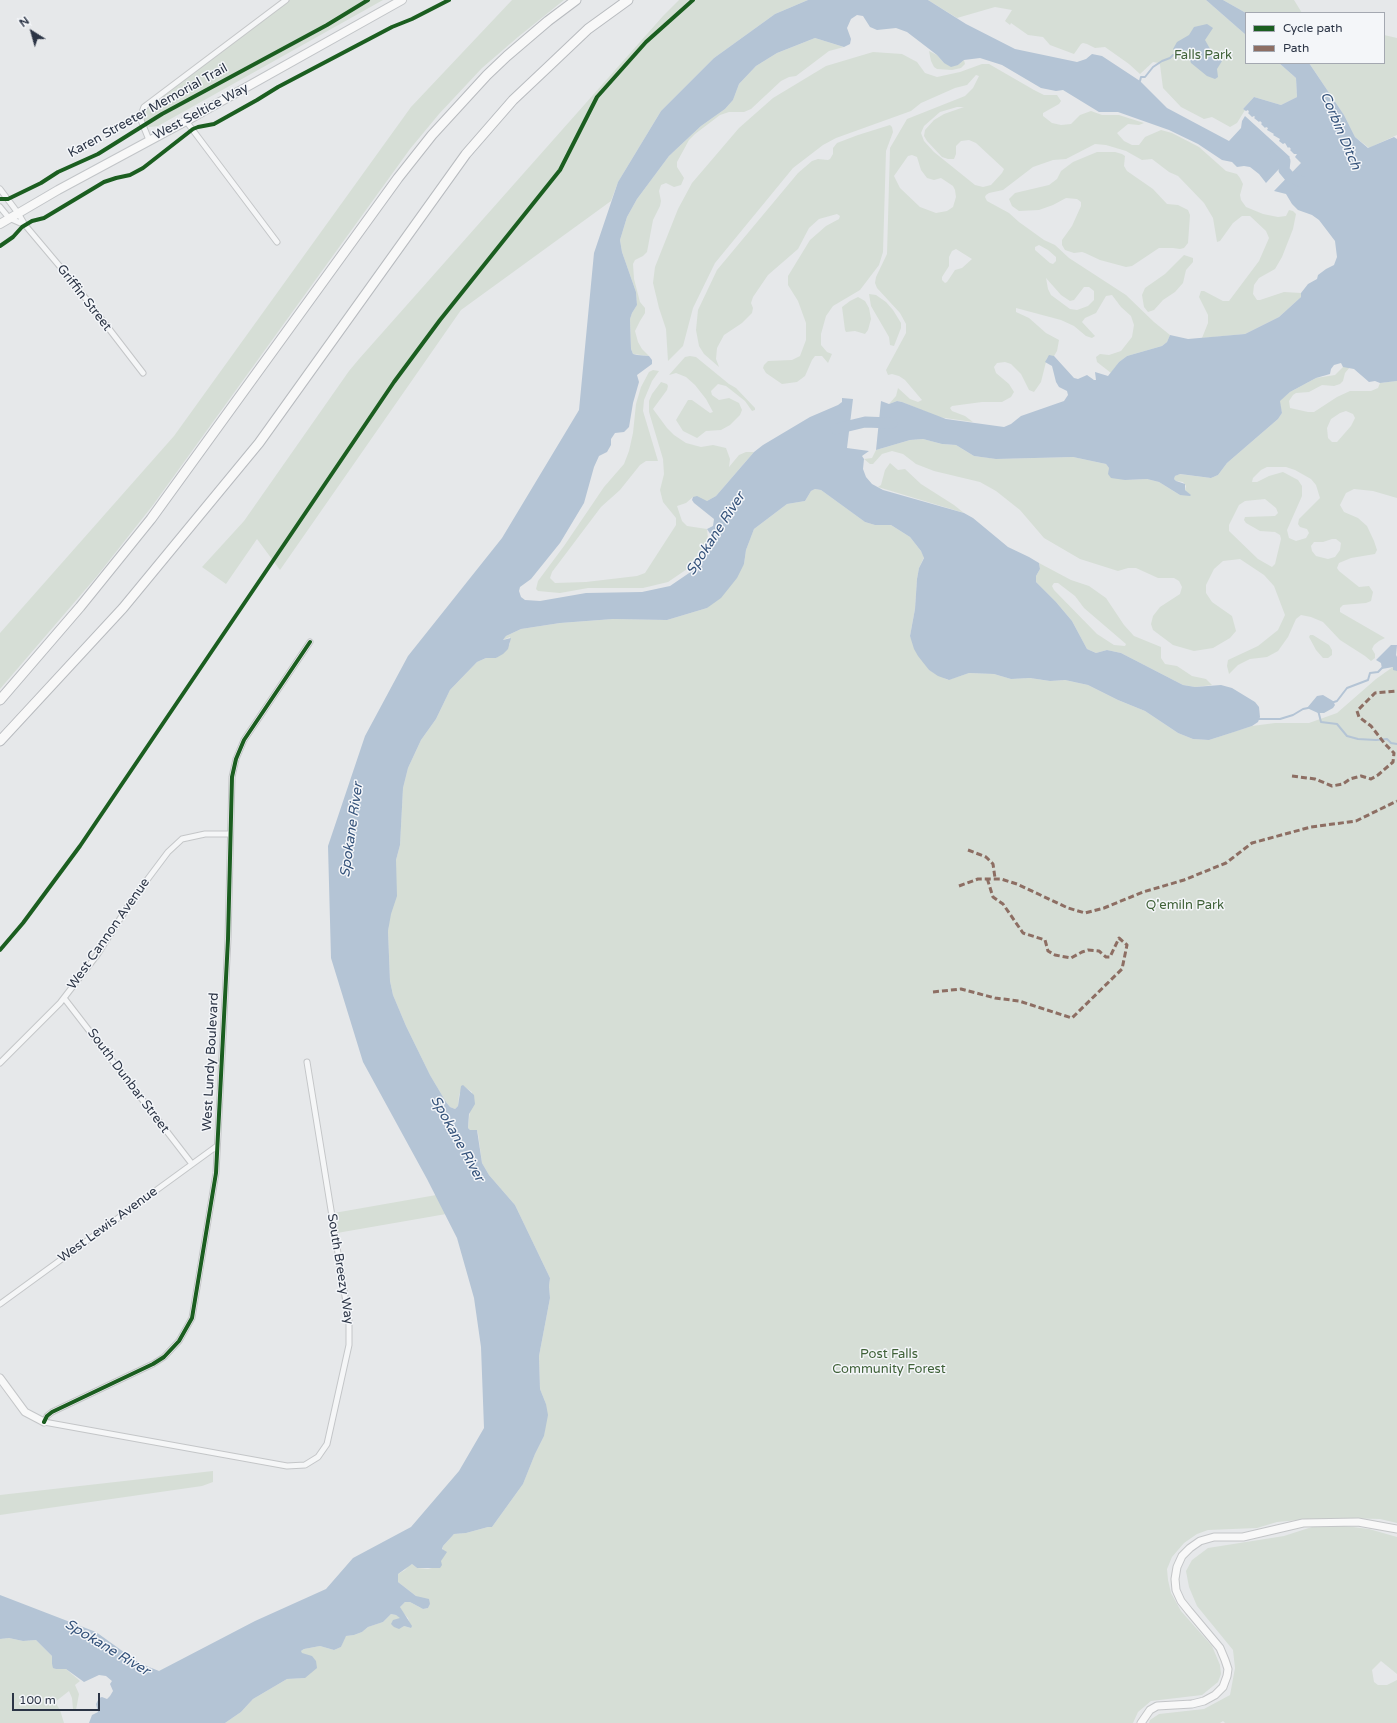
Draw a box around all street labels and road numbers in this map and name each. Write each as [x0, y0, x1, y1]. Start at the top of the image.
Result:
street label: Karen Streeter Memorial Trail [66, 61, 230, 161]
street label: West Seltice Way [151, 80, 251, 144]
street label: Griffin Street [53, 262, 115, 334]
street label: West Cannon Avenue [65, 875, 153, 993]
street label: West Lundy Boulevard [200, 992, 222, 1132]
street label: South Dunbar Street [84, 1026, 172, 1136]
street label: West Lewis Avenue [55, 1184, 161, 1266]
street label: South Breezy Way [324, 1212, 356, 1326]

